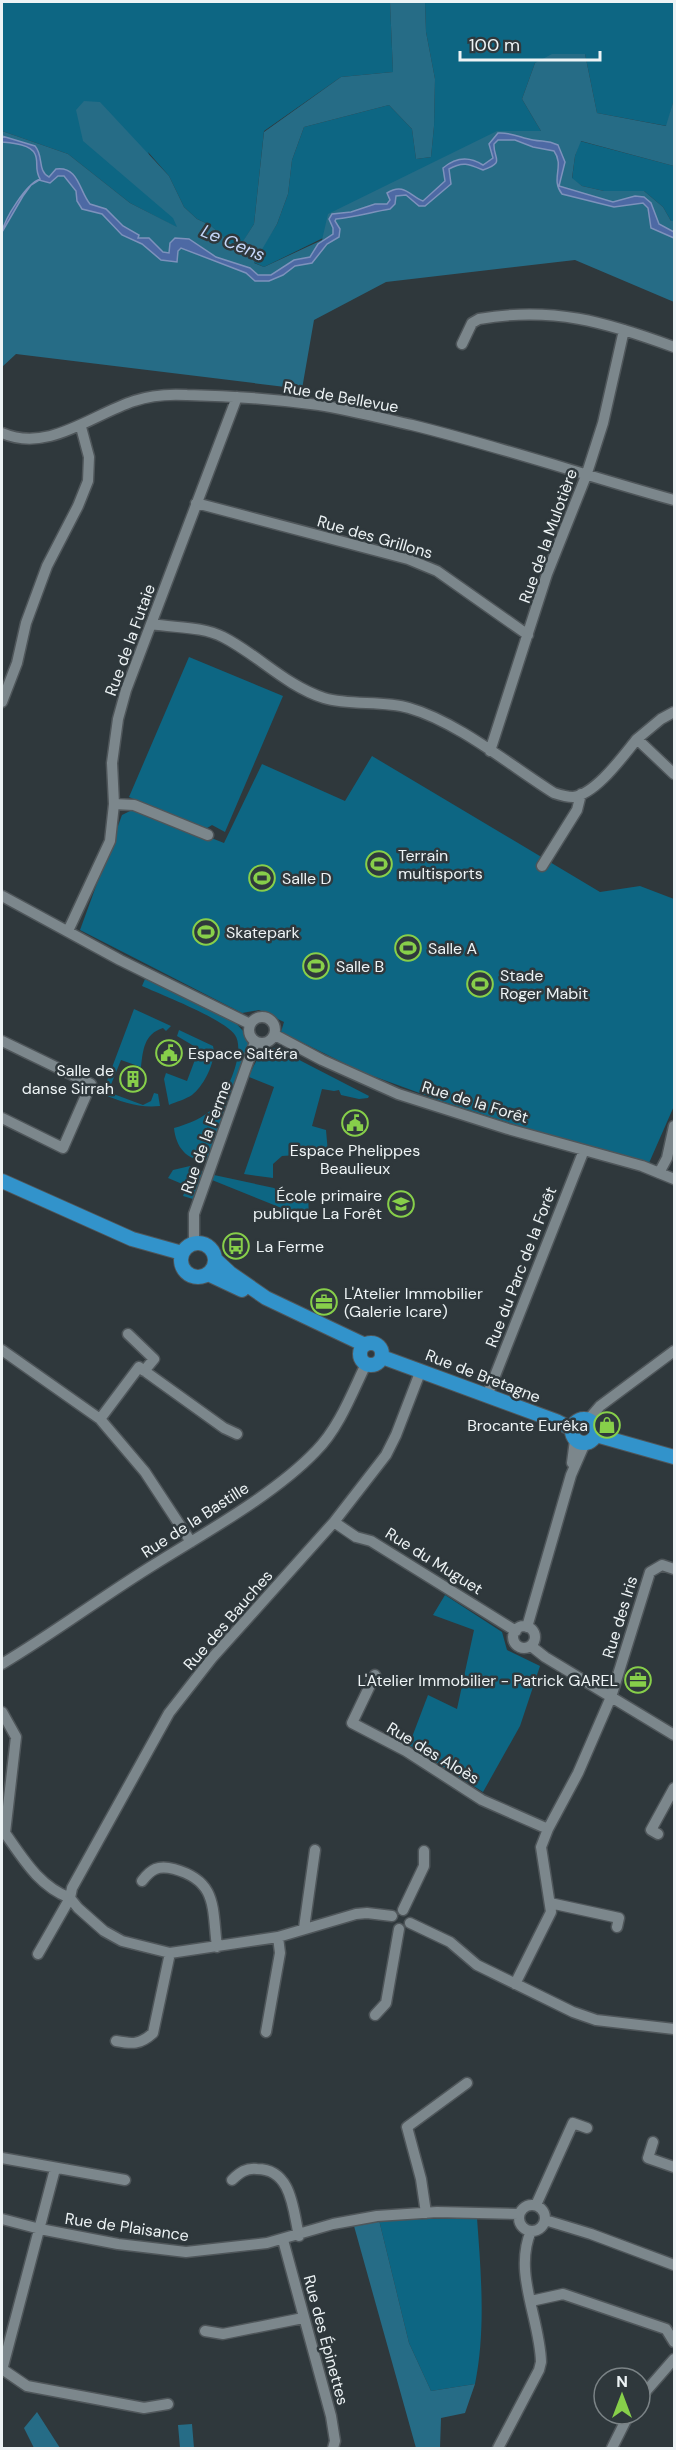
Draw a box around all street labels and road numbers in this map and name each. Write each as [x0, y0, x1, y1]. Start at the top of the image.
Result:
street label: Rue de Bellevue [282, 377, 400, 417]
street label: Rue de la Mulotière [514, 466, 582, 606]
street label: Rue des Grillons [315, 510, 435, 564]
street label: Rue de la Futaie [100, 581, 160, 699]
street label: Rue de la Forêt [419, 1076, 531, 1128]
street label: Rue de la Ferme [176, 1078, 236, 1196]
street label: Rue du Parc de la Forêt [481, 1184, 561, 1350]
street label: Rue de Bretagne [422, 1344, 544, 1408]
street label: Rue de la Bastille [137, 1477, 253, 1563]
street label: Rue du Muguet [381, 1523, 487, 1599]
street label: Rue des Bauches [179, 1565, 277, 1675]
street label: Rue des Iris [598, 1573, 642, 1661]
street label: Rue des Aloès [383, 1717, 483, 1789]
street label: Rue de Plaisance [64, 2208, 190, 2246]
street label: Rue des Épinettes [299, 2273, 353, 2407]

